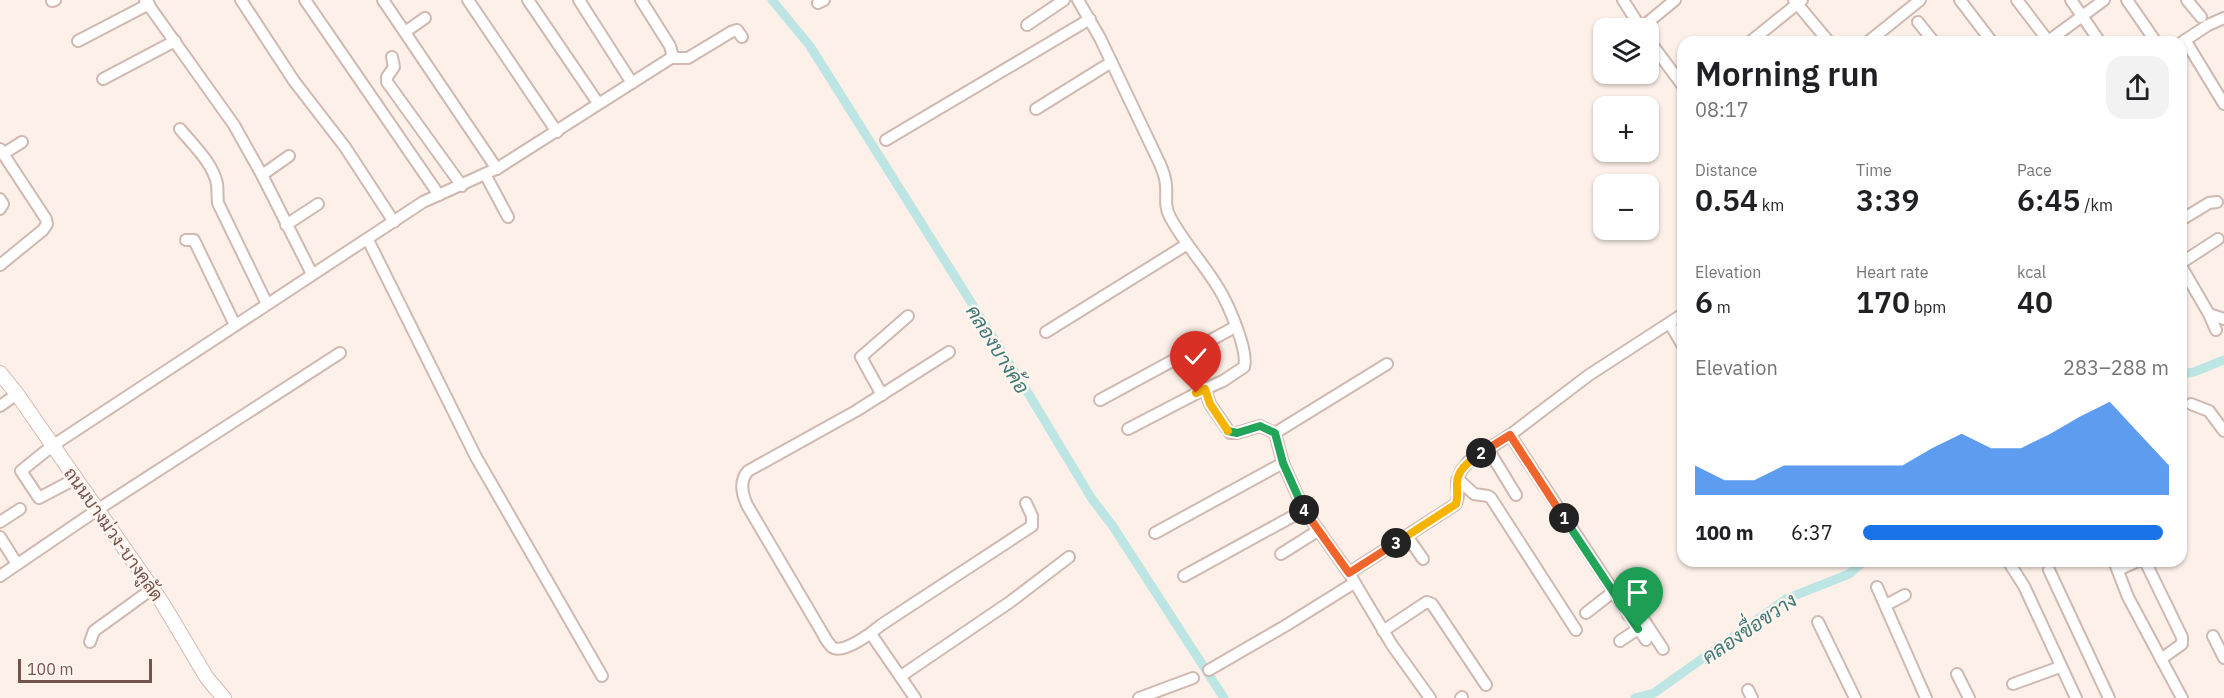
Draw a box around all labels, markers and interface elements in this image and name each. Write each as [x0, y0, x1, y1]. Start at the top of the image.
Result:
map controls [1593, 18, 1659, 240]
button: layers [1593, 18, 1659, 84]
text: Morning run [1695, 52, 1879, 95]
button: share [2106, 56, 2169, 119]
button: + [1593, 96, 1659, 162]
text: 08:17 [1695, 96, 1749, 123]
text: Distance [1695, 160, 1757, 180]
text: Time [1856, 160, 1892, 180]
text: Pace [2017, 160, 2052, 180]
button: − [1593, 174, 1659, 240]
text: 0.54 [1695, 180, 1758, 219]
text: 3:39 [1856, 180, 1920, 219]
text: 6:45 [2017, 180, 2081, 219]
text: km [1758, 195, 1784, 215]
text: /km [2081, 195, 2113, 215]
text: Elevation [1695, 262, 1761, 282]
text: Heart rate [1856, 262, 1929, 282]
text: kcal [2017, 262, 2046, 282]
text: 6 [1695, 282, 1713, 321]
text: 170 [1856, 282, 1910, 321]
text: 40 [2017, 282, 2053, 321]
text: m [1713, 297, 1731, 317]
text: bpm [1910, 297, 1946, 317]
water label: คลองบางค้อ [960, 299, 1036, 399]
pin [1170, 331, 1221, 393]
icon: check [1179, 340, 1212, 373]
text: Elevation [1695, 354, 1778, 381]
text: 283–288 m [2063, 354, 2169, 381]
pin: 2 [1466, 438, 1496, 468]
text: 2 [1476, 443, 1486, 463]
street label: ถนนบางม่วง-บางคูลัด [58, 463, 169, 606]
pin: 4 [1289, 495, 1319, 525]
text: 4 [1299, 500, 1309, 520]
pin: 1 [1549, 503, 1579, 533]
text: 1 [1559, 508, 1569, 528]
text: 100 m [1695, 519, 1754, 546]
text: 6:37 [1791, 519, 1833, 546]
pin: 3 [1381, 528, 1411, 558]
text: 3 [1391, 533, 1401, 553]
pin [1612, 567, 1663, 629]
icon: arrive [1621, 576, 1654, 609]
water label: คลองขื่อขวาง [1695, 584, 1802, 670]
scale bar [18, 656, 152, 684]
text: 100 m [27, 659, 74, 679]

